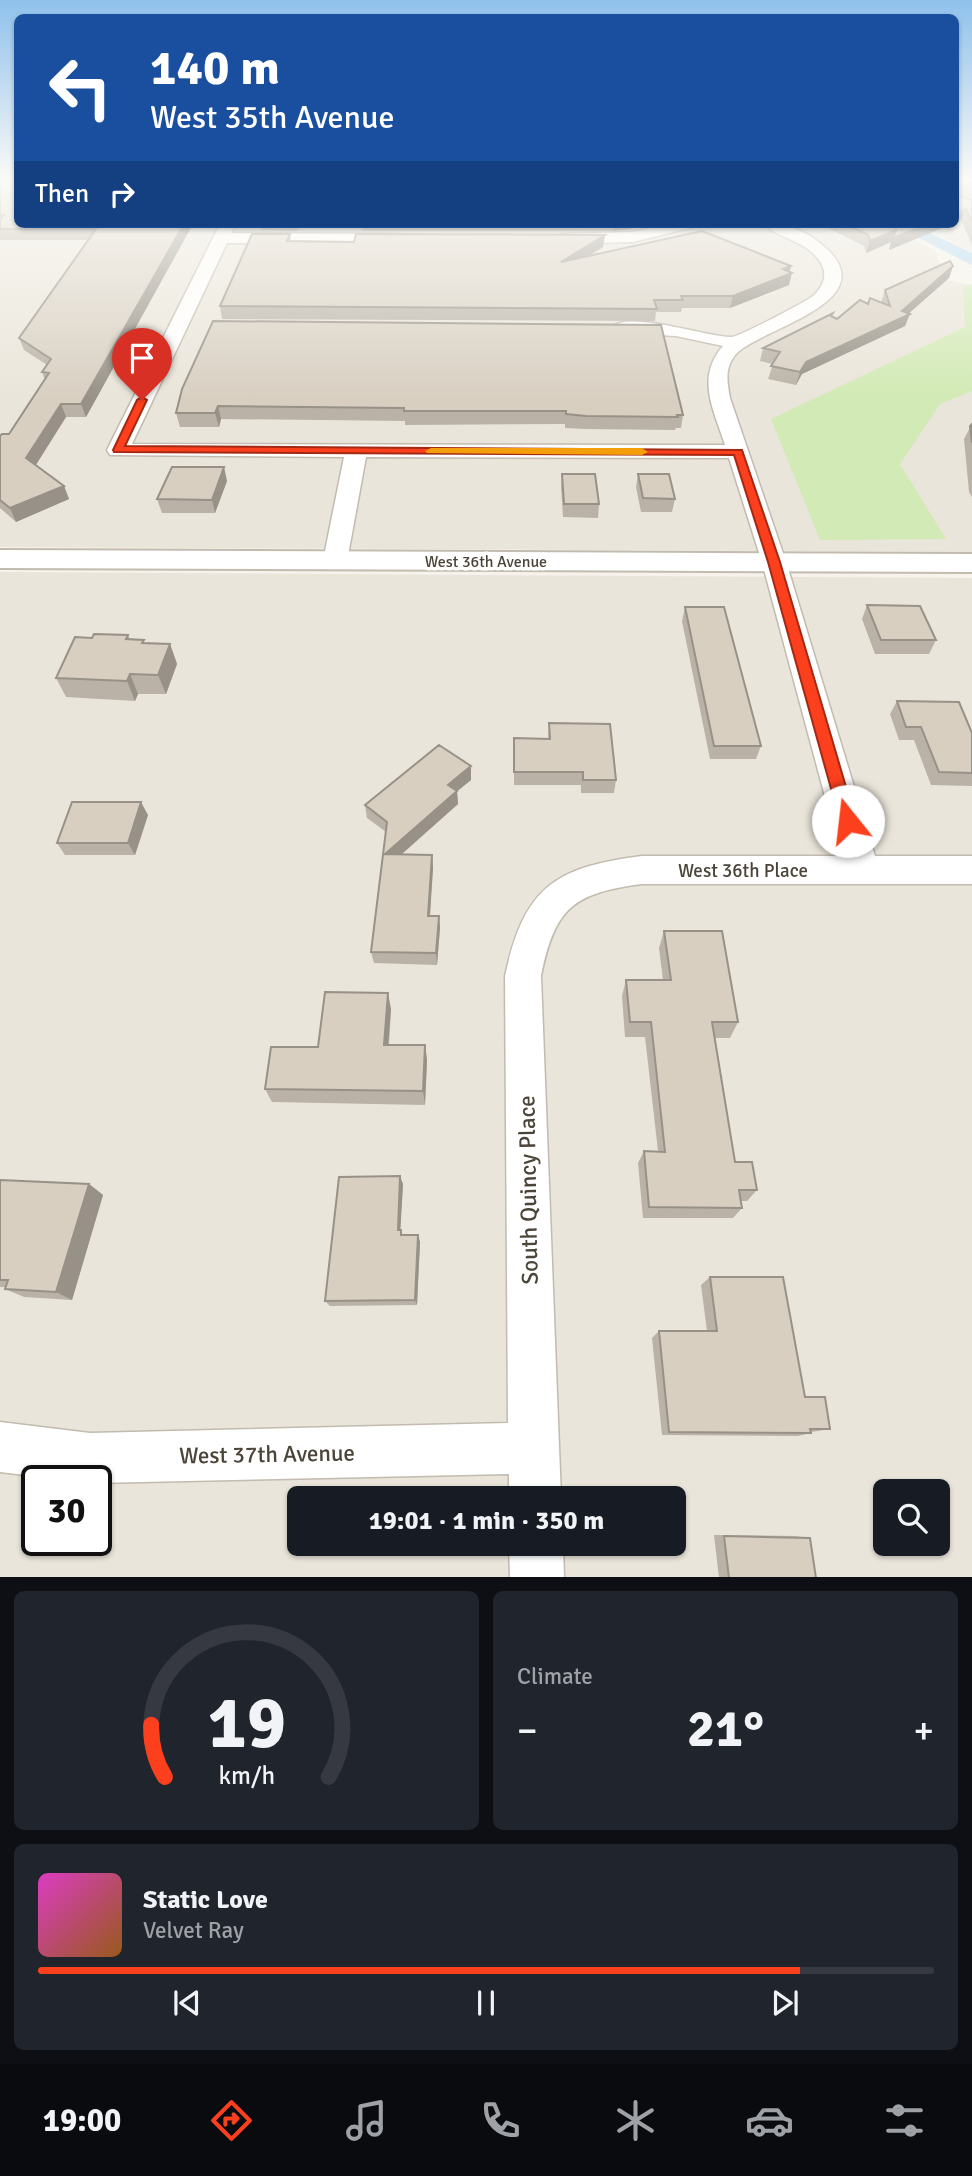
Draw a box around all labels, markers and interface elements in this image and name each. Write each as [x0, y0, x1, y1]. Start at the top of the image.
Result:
text: 140 m [150, 38, 280, 98]
icon: left [35, 42, 126, 133]
text: West 35th Avenue [150, 98, 395, 137]
icon: right [103, 175, 141, 213]
text: Then [35, 178, 89, 210]
pin [112, 328, 172, 400]
icon: arrive [123, 339, 161, 377]
street label: West 36th Avenue [425, 552, 547, 572]
position arrow [811, 784, 885, 858]
street label: West 36th Place [678, 859, 808, 883]
street label: South Quincy Place [512, 1095, 545, 1285]
street label: West 37th Avenue [179, 1438, 355, 1471]
speed limit sign: 30 [21, 1465, 112, 1556]
map controls [873, 1479, 950, 1556]
button: search [873, 1479, 950, 1556]
text: 19:01 · 1 min · 350 m [369, 1505, 604, 1537]
text: Climate [517, 1662, 593, 1691]
text: 19 [207, 1679, 286, 1768]
text: 21° [687, 1697, 764, 1761]
text: − [517, 1707, 538, 1754]
text: + [913, 1707, 934, 1754]
text: km/h [218, 1759, 275, 1790]
text: Static Love [143, 1884, 268, 1916]
text: Velvet Ray [143, 1916, 244, 1945]
icon: previous [168, 1984, 206, 2022]
icon: pause [467, 1984, 505, 2022]
icon: next [766, 1984, 804, 2022]
icon: directions [207, 2096, 256, 2145]
icon: music [342, 2096, 391, 2145]
icon: phone [476, 2096, 525, 2145]
icon: climate [611, 2096, 660, 2145]
icon: car [745, 2096, 794, 2145]
icon: filters [880, 2096, 929, 2145]
text: 19:00 [43, 2101, 121, 2140]

